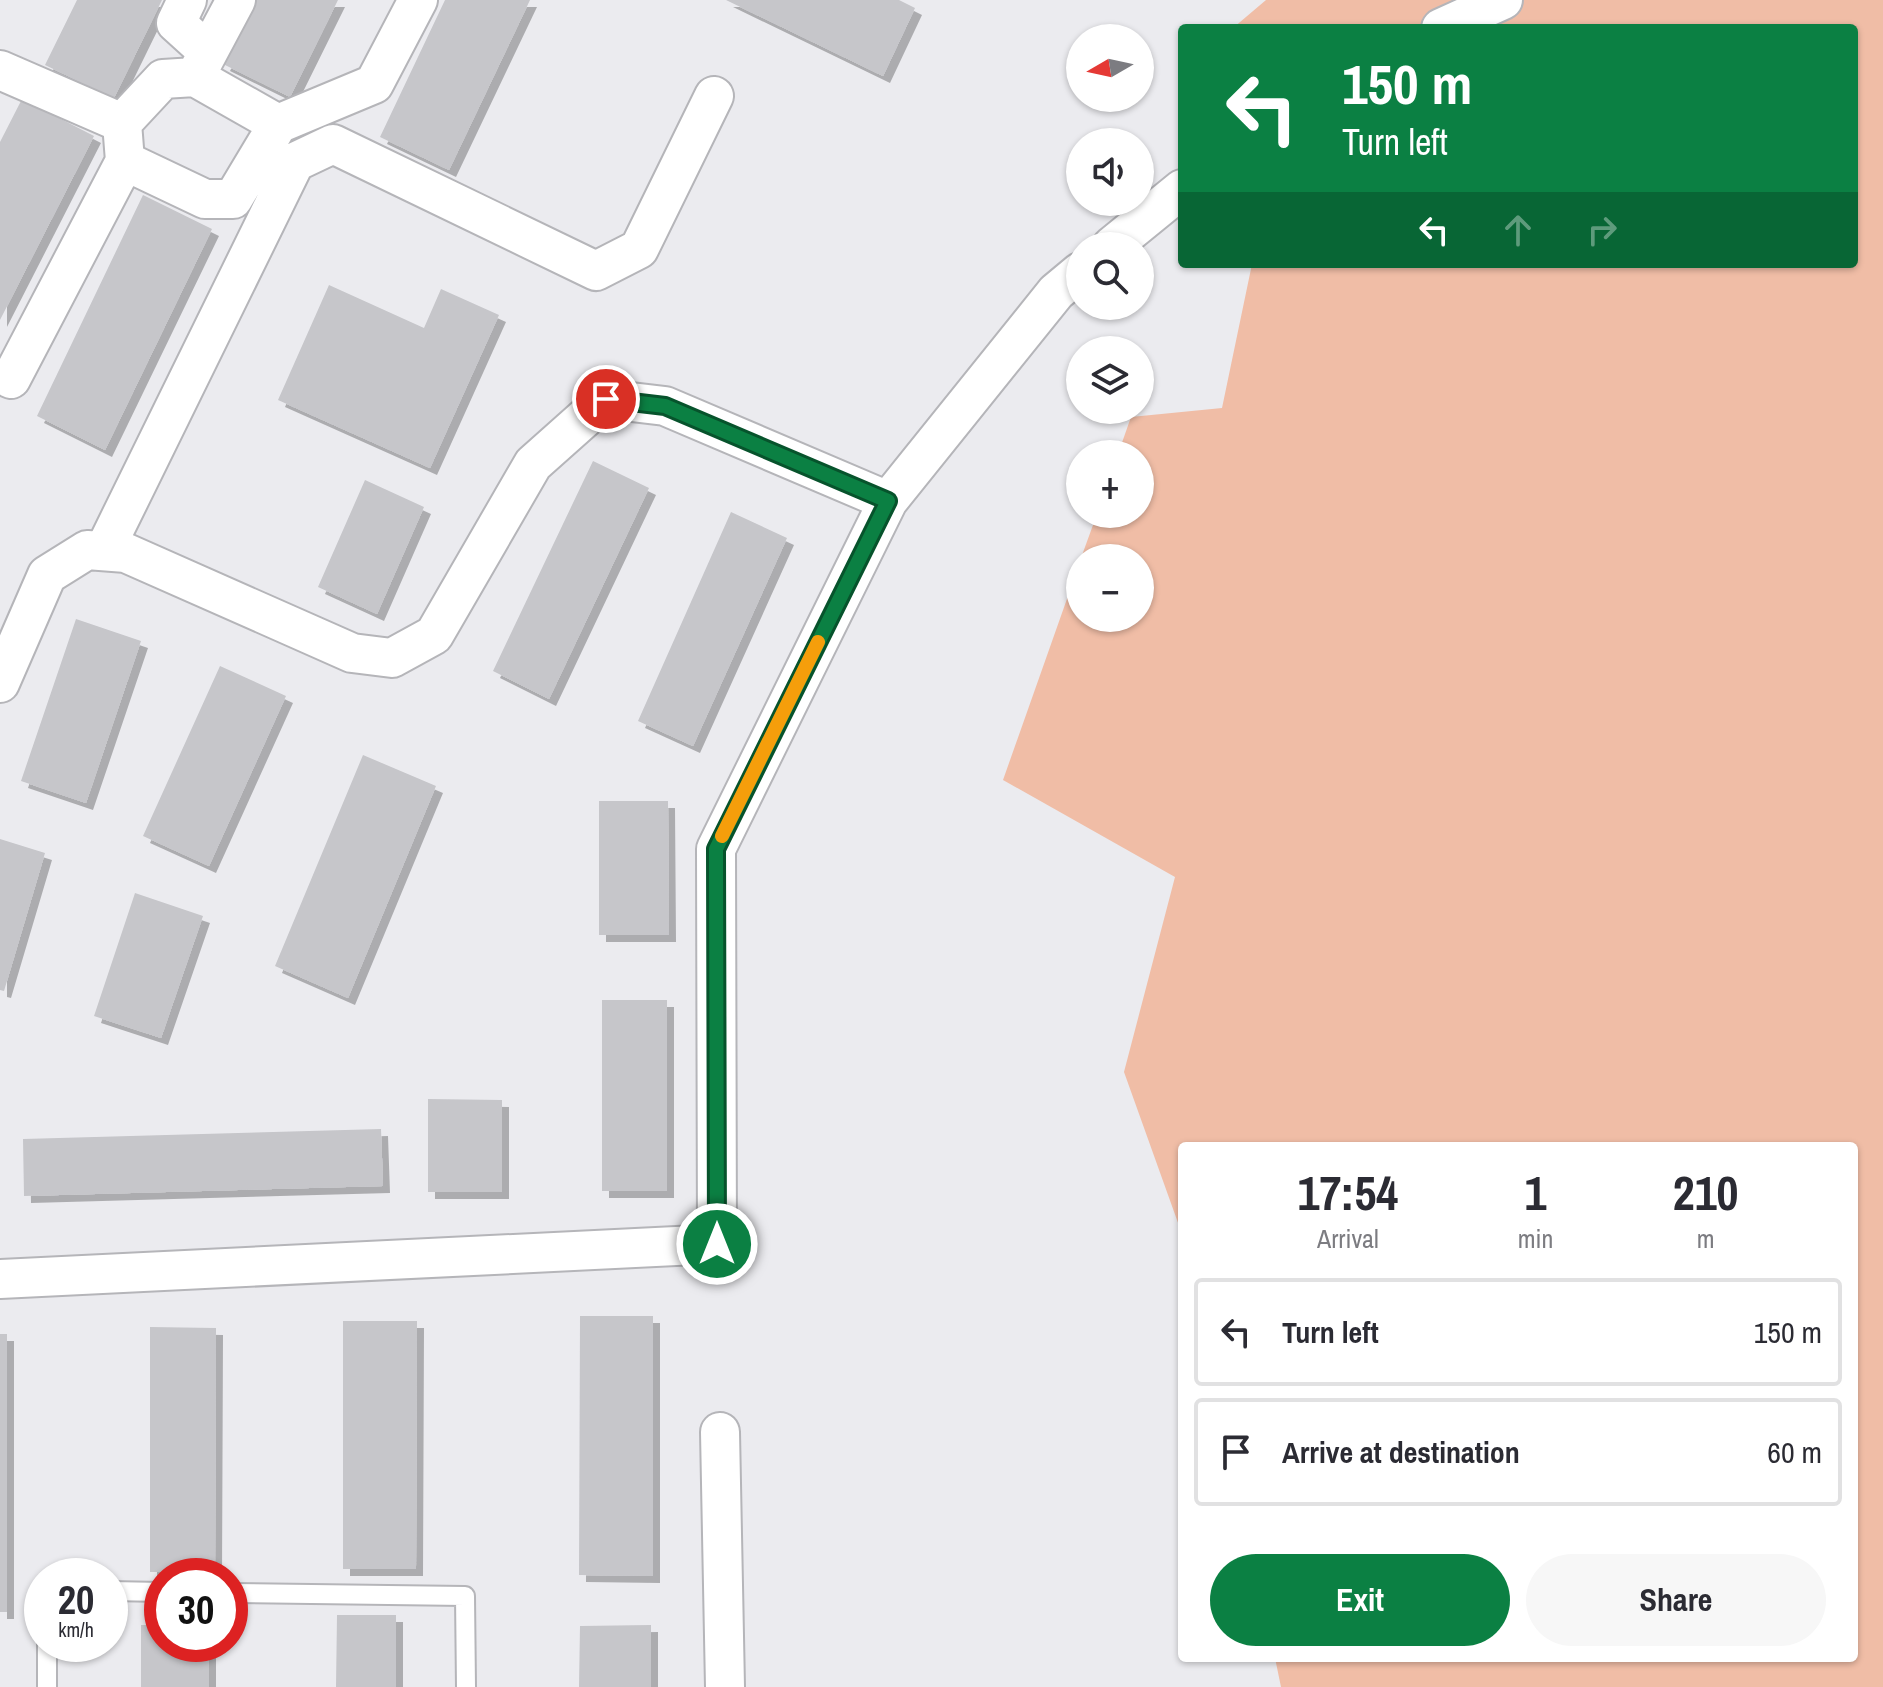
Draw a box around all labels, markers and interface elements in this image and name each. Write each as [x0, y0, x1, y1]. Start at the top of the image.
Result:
north arrow [1066, 24, 1154, 112]
map controls [1066, 24, 1154, 632]
text: 150 m [1342, 46, 1472, 121]
icon: left [1210, 56, 1314, 160]
text: Turn left [1342, 118, 1448, 166]
button: sound [1066, 128, 1154, 216]
icon: left [1412, 208, 1456, 252]
icon: ahead [1496, 208, 1540, 252]
icon: right [1580, 208, 1624, 252]
button: search [1066, 232, 1154, 320]
button: layers [1066, 336, 1154, 424]
pin [572, 365, 640, 433]
icon: arrive [584, 377, 628, 421]
button: + [1066, 440, 1154, 528]
button: − [1066, 544, 1154, 632]
text: 17:54 [1298, 1160, 1398, 1225]
text: 1 [1525, 1160, 1546, 1225]
text: 210 [1673, 1160, 1738, 1225]
position arrow [675, 1202, 759, 1286]
text: Arrival [1317, 1221, 1379, 1256]
text: min [1518, 1221, 1553, 1256]
text: m [1697, 1221, 1715, 1256]
icon: left [1214, 1310, 1258, 1354]
text: Turn left [1282, 1312, 1379, 1352]
text: 150 m [1754, 1312, 1822, 1352]
icon: arrive [1214, 1430, 1258, 1474]
text: Arrive at destination [1282, 1432, 1520, 1472]
text: 60 m [1767, 1432, 1822, 1472]
button: Exit [1210, 1554, 1510, 1646]
button: Share [1526, 1554, 1826, 1646]
speed limit sign: 30 [144, 1558, 248, 1662]
text: 20 [58, 1573, 94, 1626]
text: km/h [58, 1616, 94, 1643]

